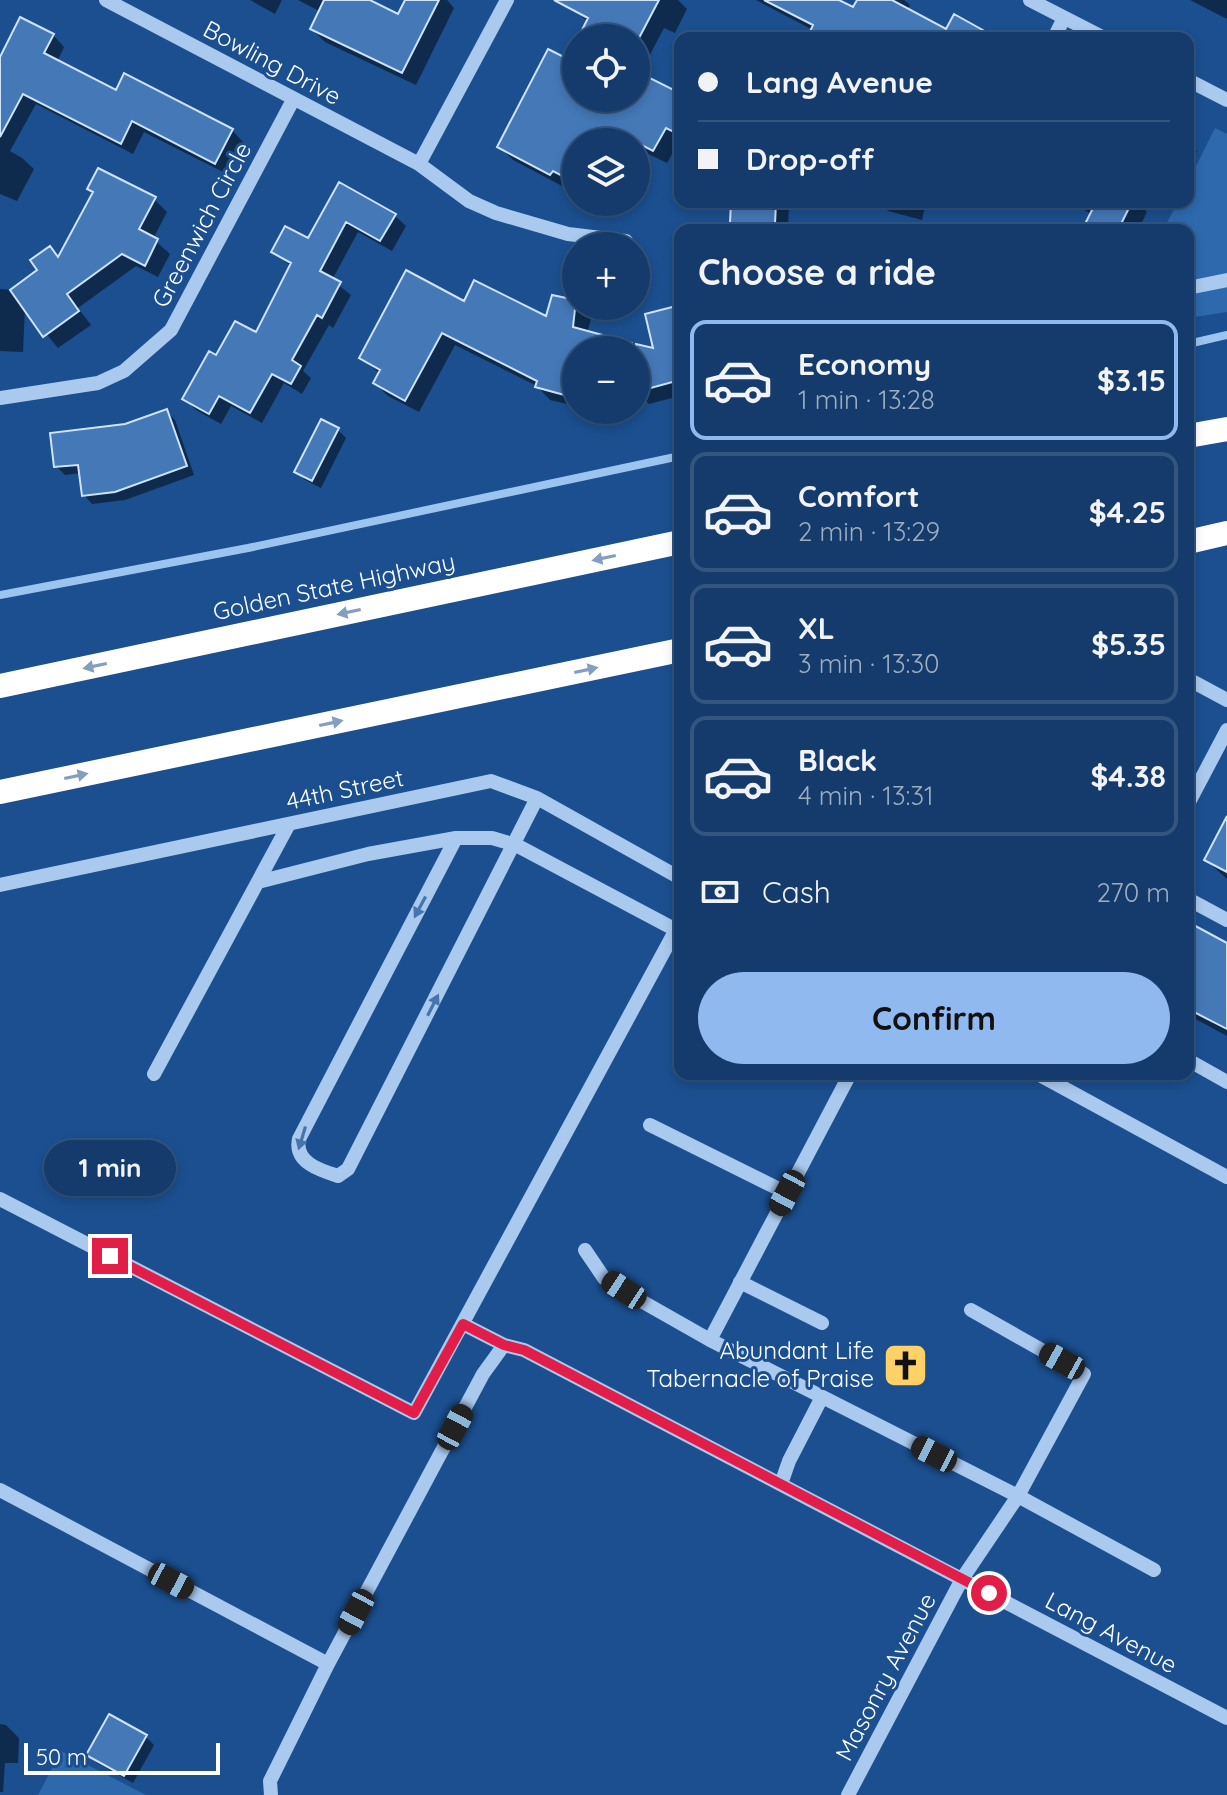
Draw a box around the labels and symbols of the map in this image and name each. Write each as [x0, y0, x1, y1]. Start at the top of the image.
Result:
street label: Bowling Drive [198, 13, 347, 111]
street label: Greenwich Circle [145, 137, 257, 312]
street label: Golden State Highway [210, 546, 458, 626]
one-way arrow [591, 552, 616, 565]
one-way arrow [337, 606, 362, 619]
one-way arrow [82, 660, 107, 673]
one-way arrow [573, 663, 598, 676]
one-way arrow [319, 716, 344, 729]
street label: 44th Street [283, 762, 406, 816]
one-way arrow [64, 769, 89, 782]
one-way arrow [413, 896, 426, 919]
one-way arrow [427, 993, 440, 1016]
one-way arrow [295, 1126, 308, 1150]
callout: 1 min [44, 1140, 176, 1196]
car [765, 1166, 809, 1220]
route end [92, 1238, 128, 1274]
car [597, 1267, 651, 1313]
place label: Abundant Life Tabernacle of Praise [646, 1335, 874, 1393]
car [1035, 1339, 1089, 1383]
church icon: Abundant Life Tabernacle of Praise [881, 1341, 929, 1389]
car [433, 1400, 477, 1454]
car [907, 1432, 961, 1476]
car [144, 1559, 198, 1603]
route start [971, 1575, 1007, 1611]
car [334, 1585, 378, 1639]
street label: Lang Avenue [1041, 1585, 1182, 1679]
street label: Masonry Avenue [828, 1588, 942, 1765]
scale bar [24, 1739, 220, 1775]

